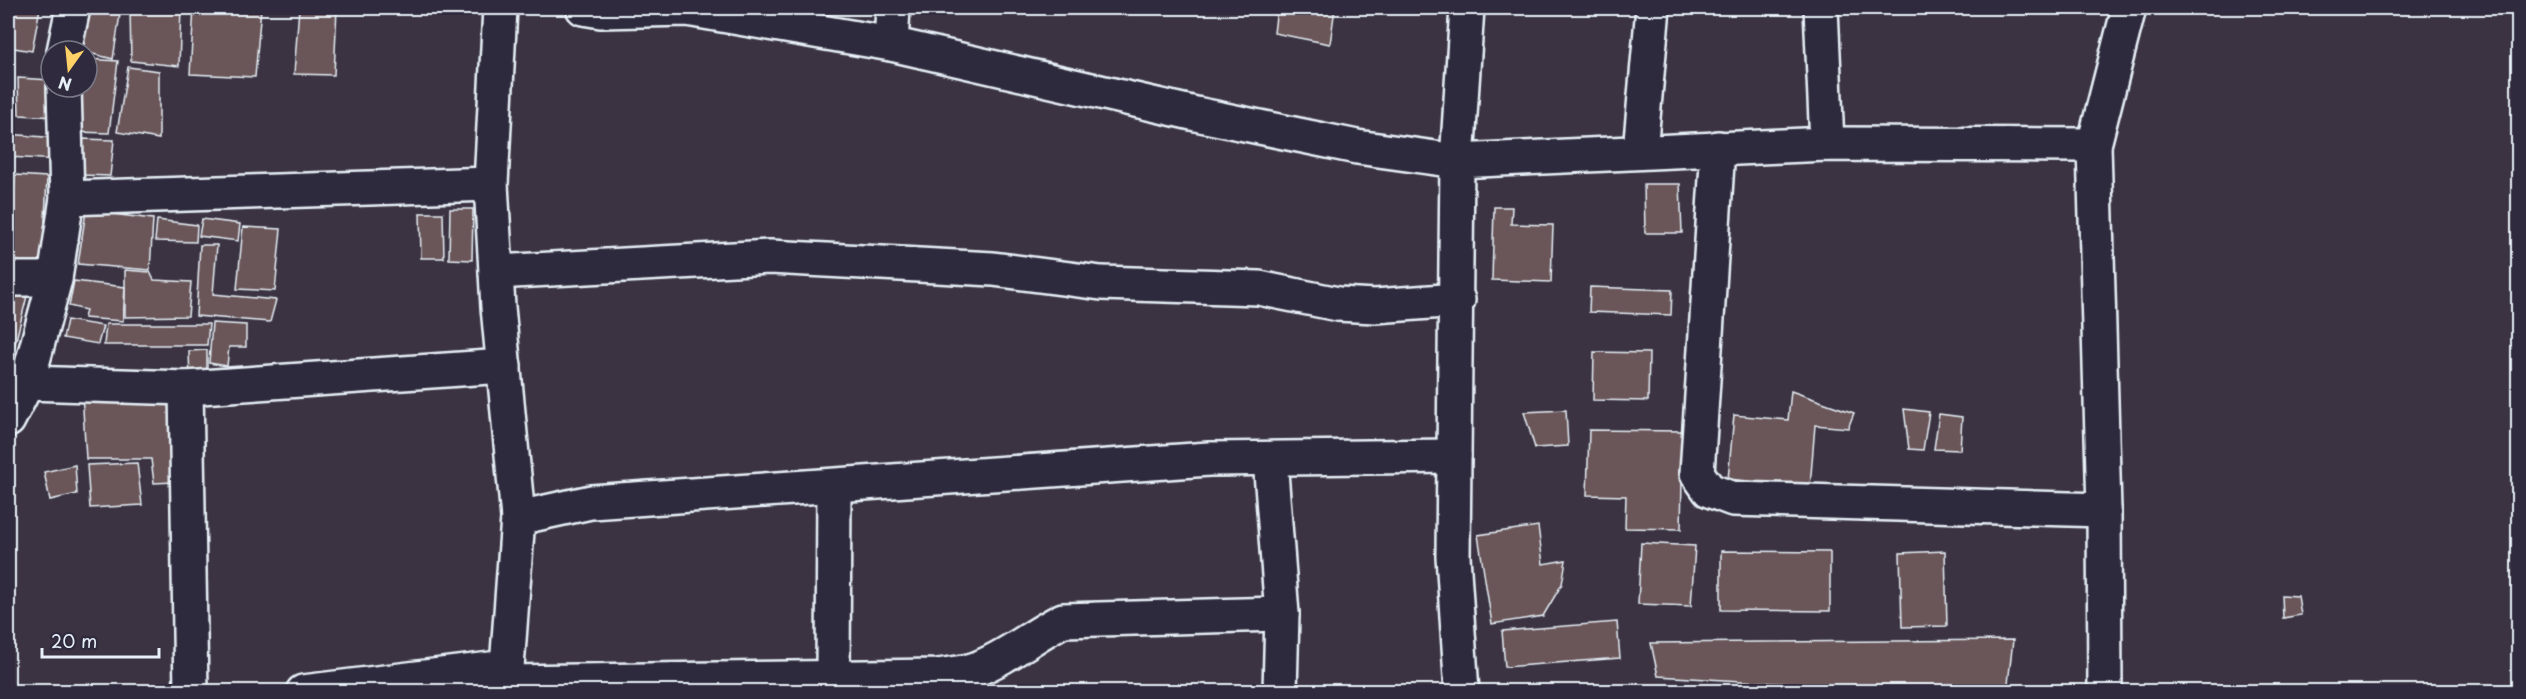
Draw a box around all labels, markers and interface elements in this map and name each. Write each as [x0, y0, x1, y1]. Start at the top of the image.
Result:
north arrow [39, 39, 99, 99]
text: N [56, 71, 74, 98]
scale bar [42, 621, 159, 659]
text: 20 m [51, 627, 97, 654]

